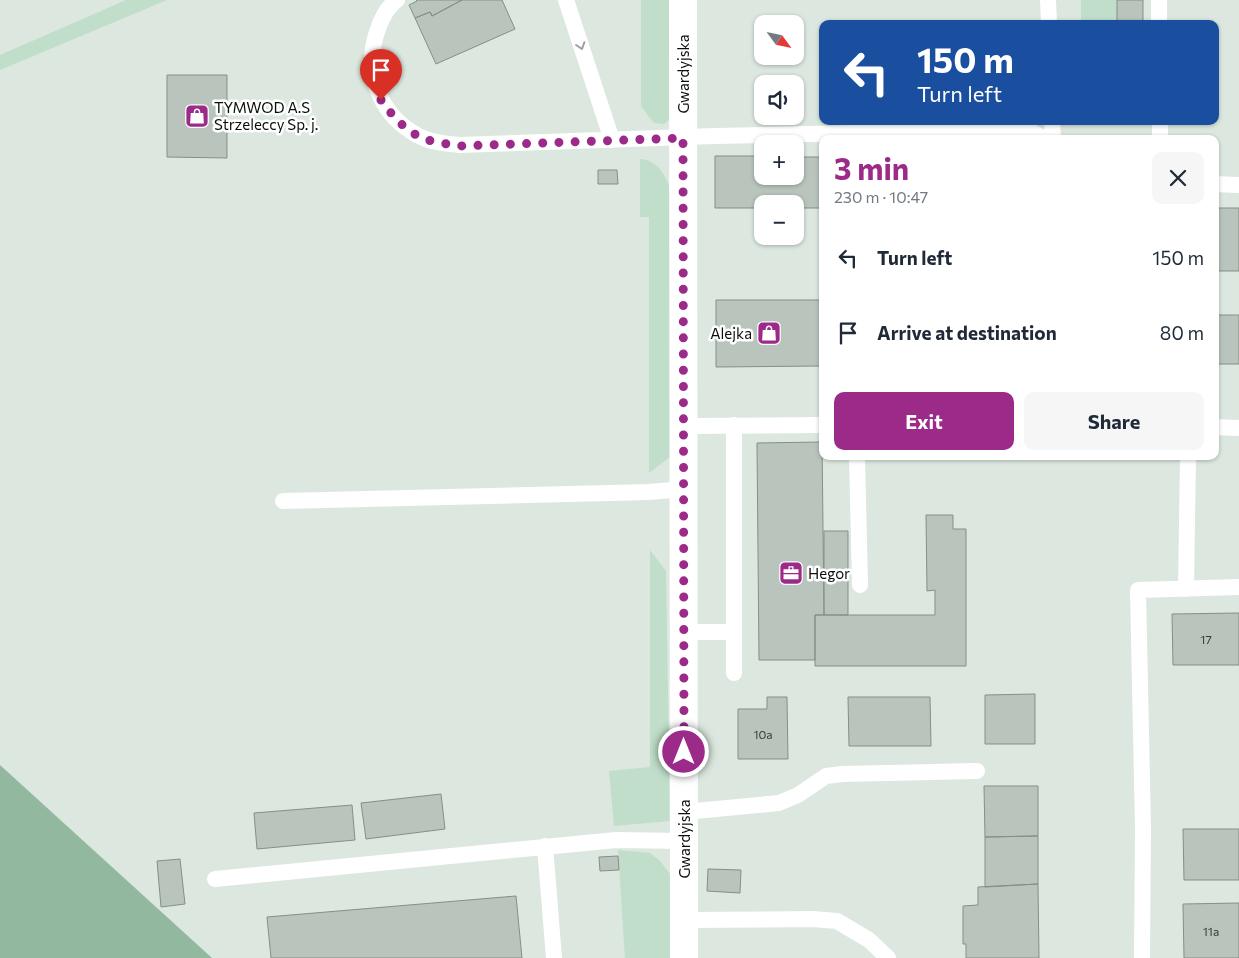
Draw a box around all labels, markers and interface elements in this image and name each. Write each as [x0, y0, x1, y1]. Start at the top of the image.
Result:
north arrow [754, 15, 804, 65]
map controls [754, 15, 804, 245]
street label: Gwardyjska [674, 34, 692, 114]
text: 150 m [917, 37, 1014, 80]
icon: left [834, 40, 899, 105]
one-way arrow [576, 42, 586, 50]
pin [360, 49, 402, 100]
icon: arrive [367, 56, 395, 84]
button: sound [754, 75, 804, 125]
text: Turn left [917, 80, 1002, 107]
place label: TYMWOD A.S Strzeleccy Sp. j. [214, 98, 318, 133]
shop icon: TYMWOD A.S Strzeleccy Sp. j. [184, 103, 210, 129]
button: + [754, 135, 804, 185]
text: 3 min [834, 149, 909, 186]
button: close [1152, 152, 1204, 204]
text: 230 m · 10:47 [834, 187, 928, 206]
button: − [754, 195, 804, 245]
icon: left [834, 244, 862, 272]
text: Turn left [877, 246, 952, 269]
text: 150 m [1152, 246, 1204, 269]
icon: arrive [834, 319, 862, 347]
shop icon: Alejka [756, 320, 782, 346]
text: Arrive at destination [877, 321, 1057, 344]
text: 80 m [1160, 321, 1204, 344]
place label: Alejka [710, 324, 752, 342]
button: Exit [834, 392, 1014, 450]
button: Share [1024, 392, 1204, 450]
office icon: Hegor [778, 560, 804, 586]
place label: Hegor [808, 564, 850, 582]
house number: 17 [1200, 632, 1212, 646]
position arrow [657, 725, 709, 777]
house number: 10a [753, 727, 773, 741]
street label: Gwardyjska [675, 799, 693, 879]
house number: 11a [1203, 924, 1219, 938]

